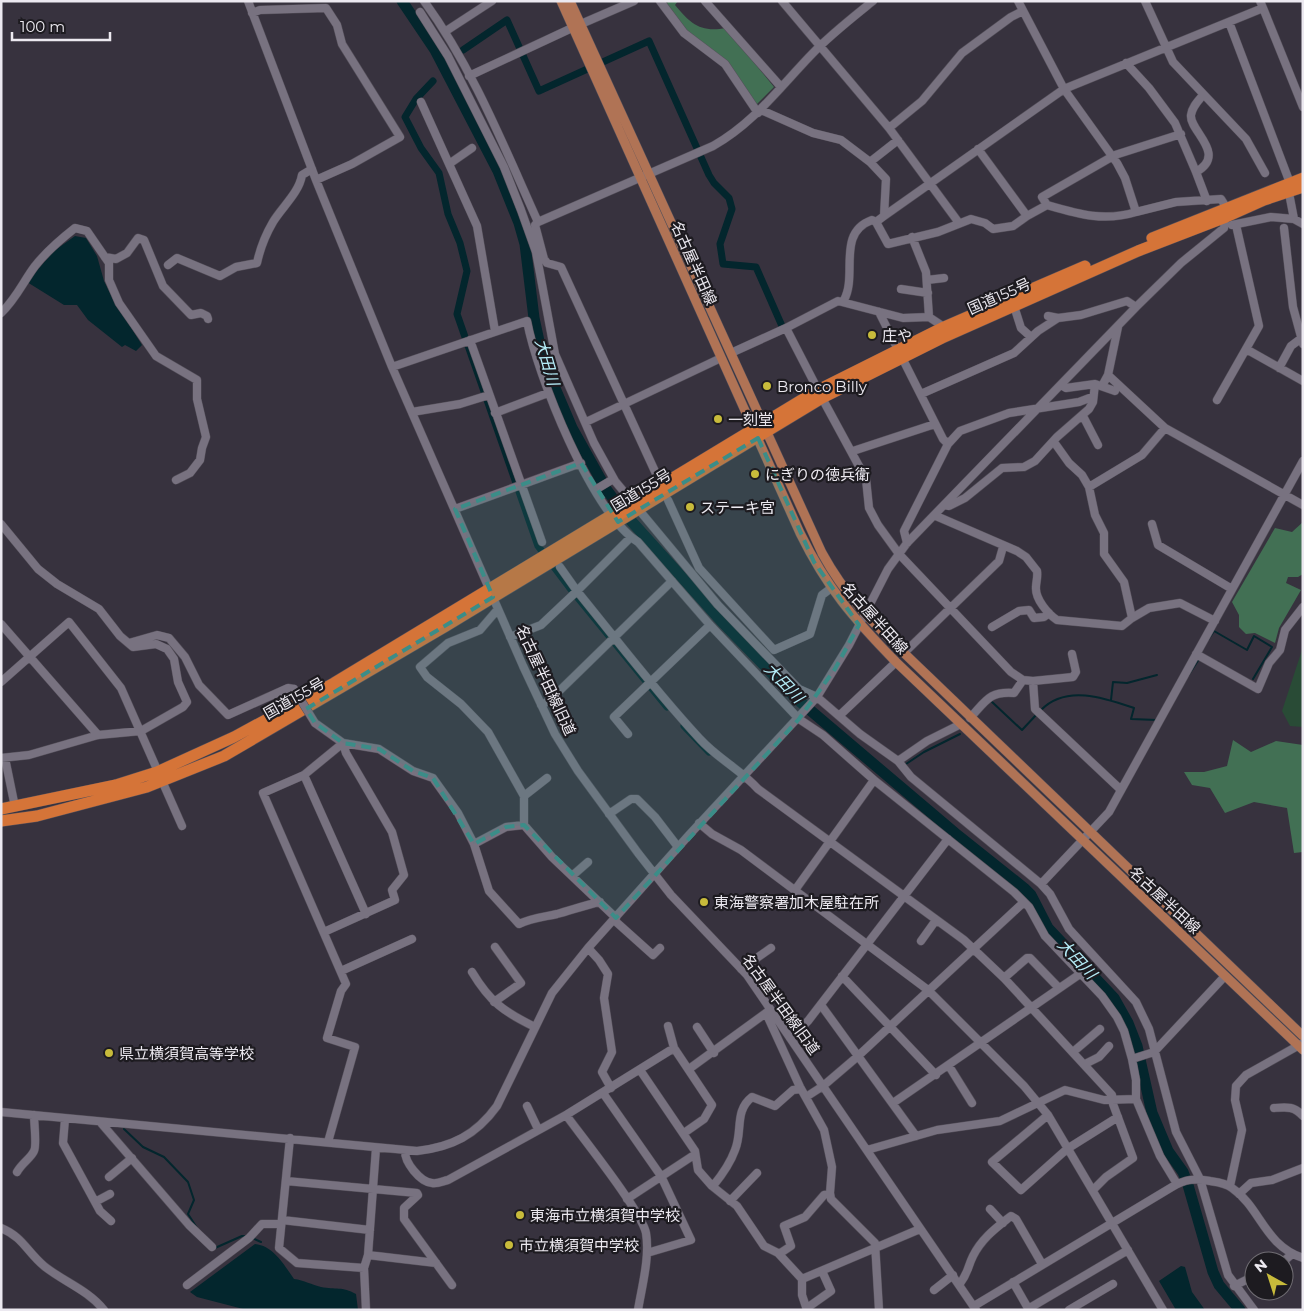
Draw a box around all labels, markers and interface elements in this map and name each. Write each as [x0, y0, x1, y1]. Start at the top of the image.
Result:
scale bar [12, 10, 110, 42]
text: 100 m [20, 17, 65, 36]
street label: 名古屋半田線 [667, 218, 721, 308]
street label: 国道155号 [964, 274, 1034, 318]
place label: 庄や [882, 326, 912, 345]
marker: 庄や [866, 329, 878, 341]
water label: 大田川 [531, 336, 563, 390]
place label: Bronco Billy [777, 377, 868, 396]
marker: Bronco Billy [761, 380, 773, 392]
place label: 一刻堂 [728, 410, 773, 429]
marker: 一刻堂 [712, 413, 724, 425]
street label: 国道155号 [607, 465, 675, 515]
place label: にぎりの徳兵衛 [765, 465, 870, 484]
marker: にぎりの徳兵衛 [749, 468, 761, 480]
place label: ステーキ宮 [700, 498, 775, 517]
marker: ステーキ宮 [684, 501, 696, 513]
street label: 名古屋半田線 [838, 578, 912, 658]
street label: 名古屋半田線旧道 [512, 622, 580, 738]
water label: 大田川 [760, 659, 809, 708]
street label: 国道155号 [260, 673, 328, 723]
street label: 名古屋半田線 [1126, 862, 1204, 938]
place label: 東海警察署加木屋駐在所 [714, 893, 879, 912]
marker: 東海警察署加木屋駐在所 [698, 896, 710, 908]
water label: 大田川 [1054, 935, 1102, 984]
street label: 名古屋半田線旧道 [738, 950, 824, 1058]
place label: 県立横須賀高等学校 [119, 1044, 254, 1063]
marker: 県立横須賀高等学校 [103, 1047, 115, 1059]
place label: 東海市立横須賀中学校 [530, 1206, 680, 1225]
marker: 東海市立横須賀中学校 [514, 1209, 526, 1221]
place label: 市立横須賀中学校 [519, 1236, 639, 1255]
marker: 市立横須賀中学校 [503, 1239, 515, 1251]
north arrow [1244, 1251, 1294, 1301]
text: N [1251, 1255, 1271, 1276]

